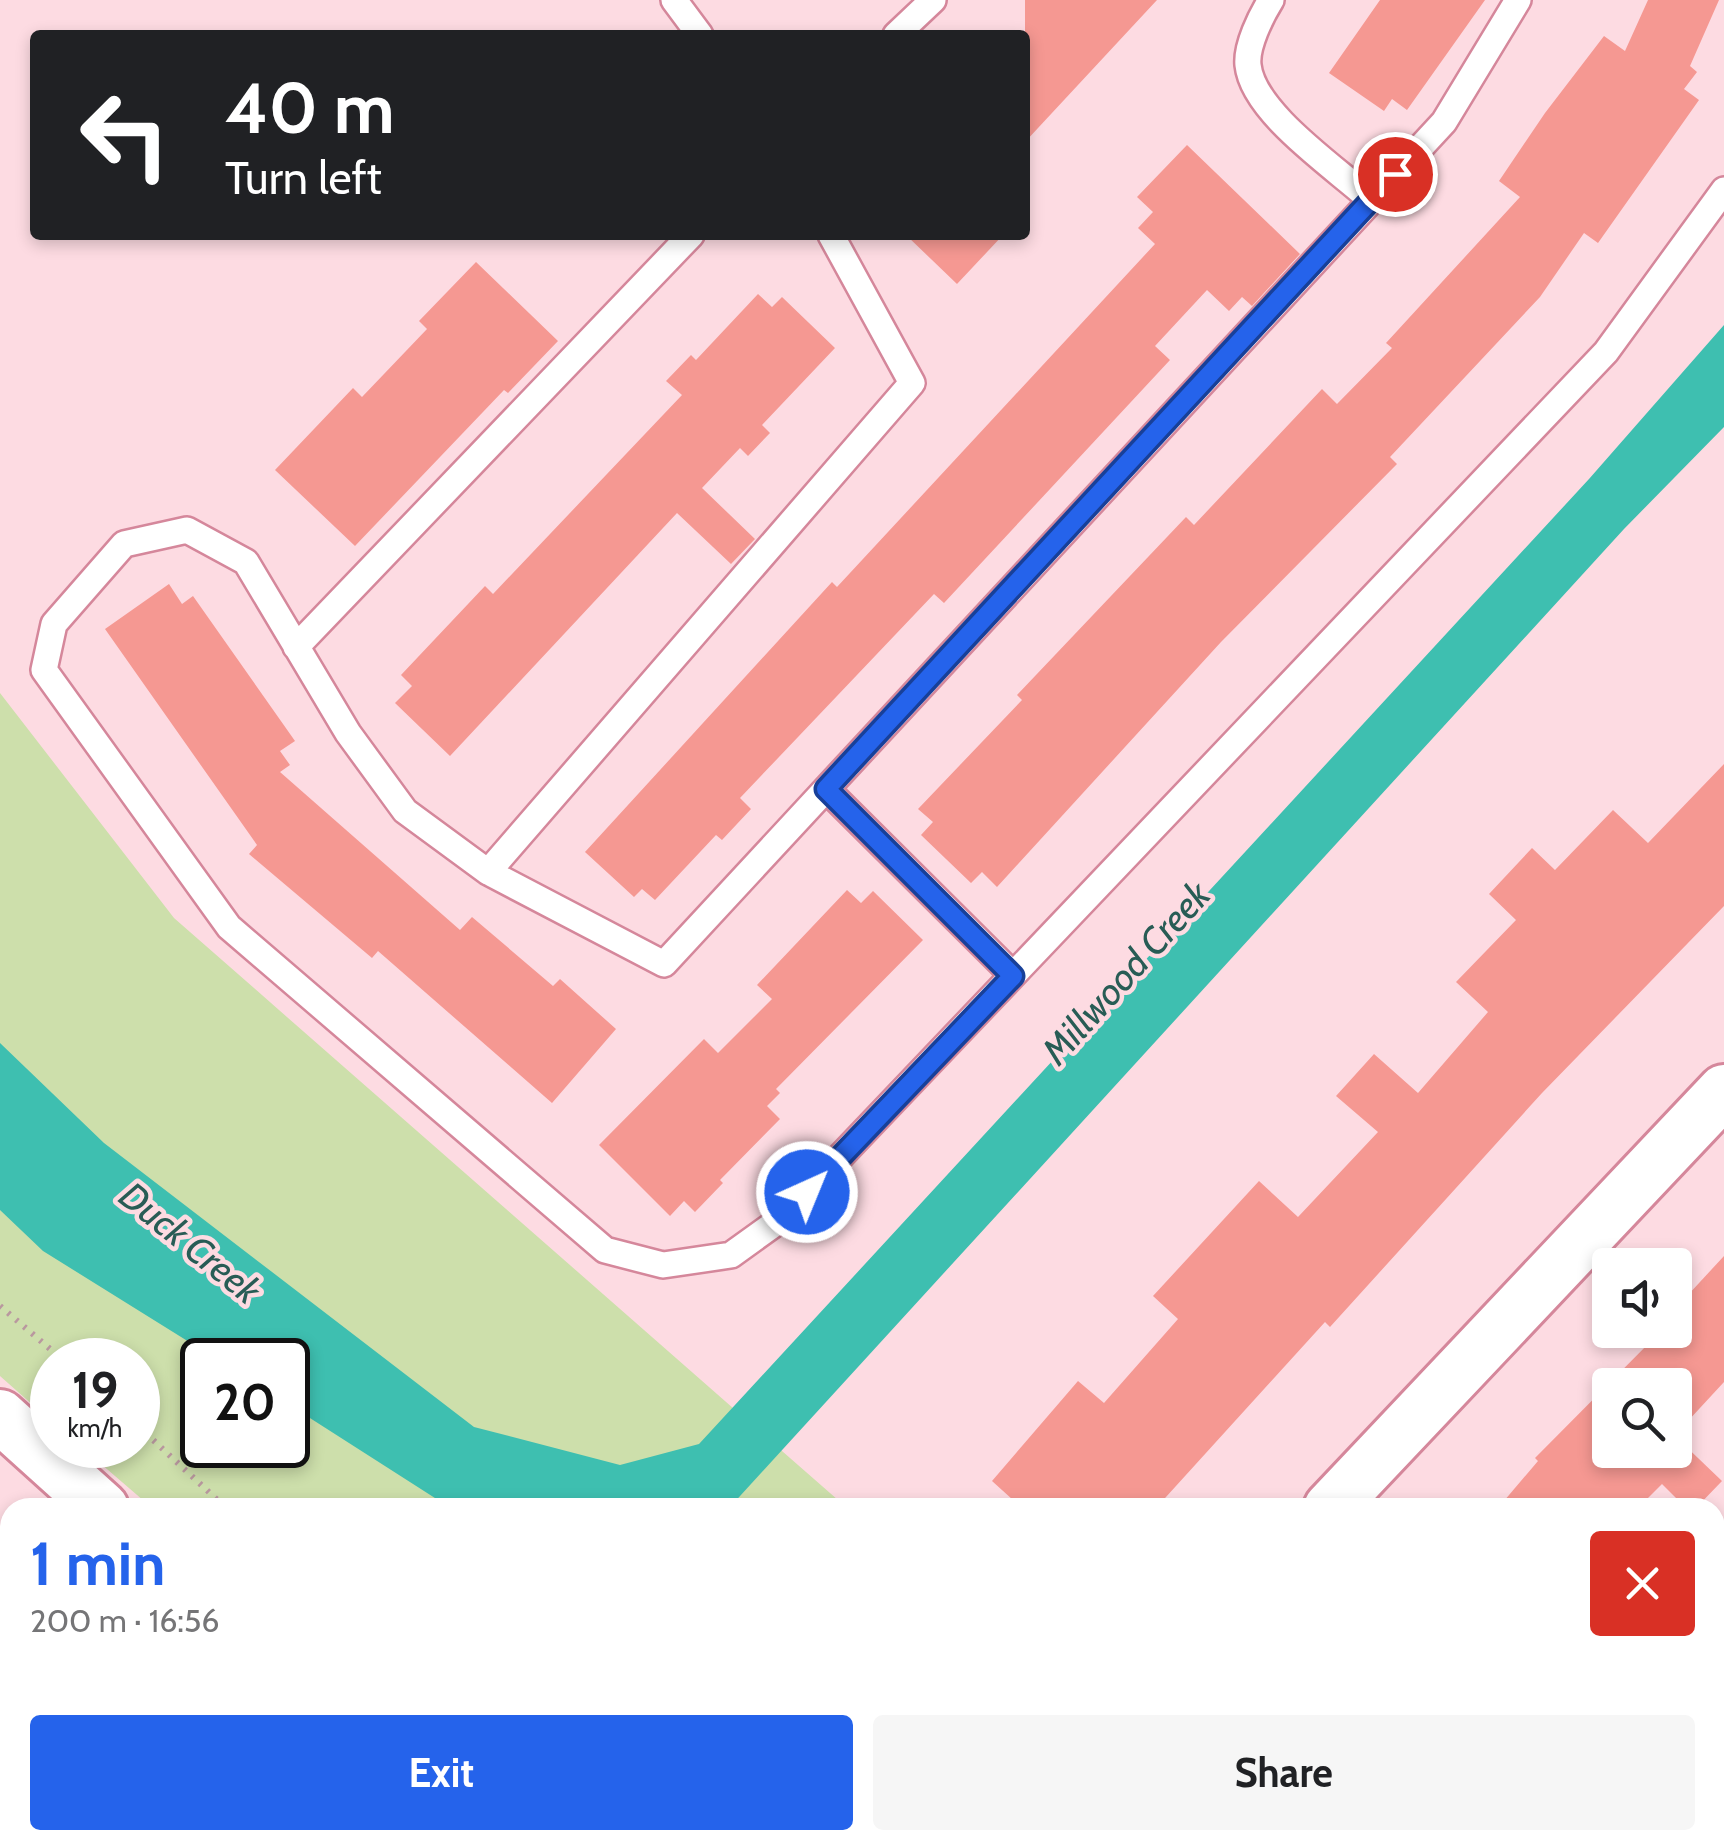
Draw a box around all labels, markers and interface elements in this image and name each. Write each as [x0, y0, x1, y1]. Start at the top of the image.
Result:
text: 40 m [225, 65, 394, 151]
icon: left [60, 70, 190, 200]
pin [1353, 132, 1438, 217]
icon: arrive [1368, 147, 1423, 202]
text: Turn left [225, 151, 382, 205]
water label: Millwood Creek [1031, 870, 1221, 1074]
position arrow [755, 1140, 859, 1244]
water label: Duck Creek [110, 1172, 272, 1315]
map controls [1592, 1248, 1692, 1468]
button: sound [1592, 1248, 1692, 1348]
speed limit sign: 20 [180, 1338, 310, 1468]
text: 19 [72, 1360, 118, 1421]
button: search [1592, 1368, 1692, 1468]
text: km/h [68, 1413, 122, 1443]
text: 1 min [30, 1527, 165, 1600]
button: close [1590, 1531, 1695, 1636]
text: 200 m · 16:56 [30, 1601, 219, 1640]
button: Exit [30, 1715, 853, 1830]
button: Share [873, 1715, 1695, 1830]

